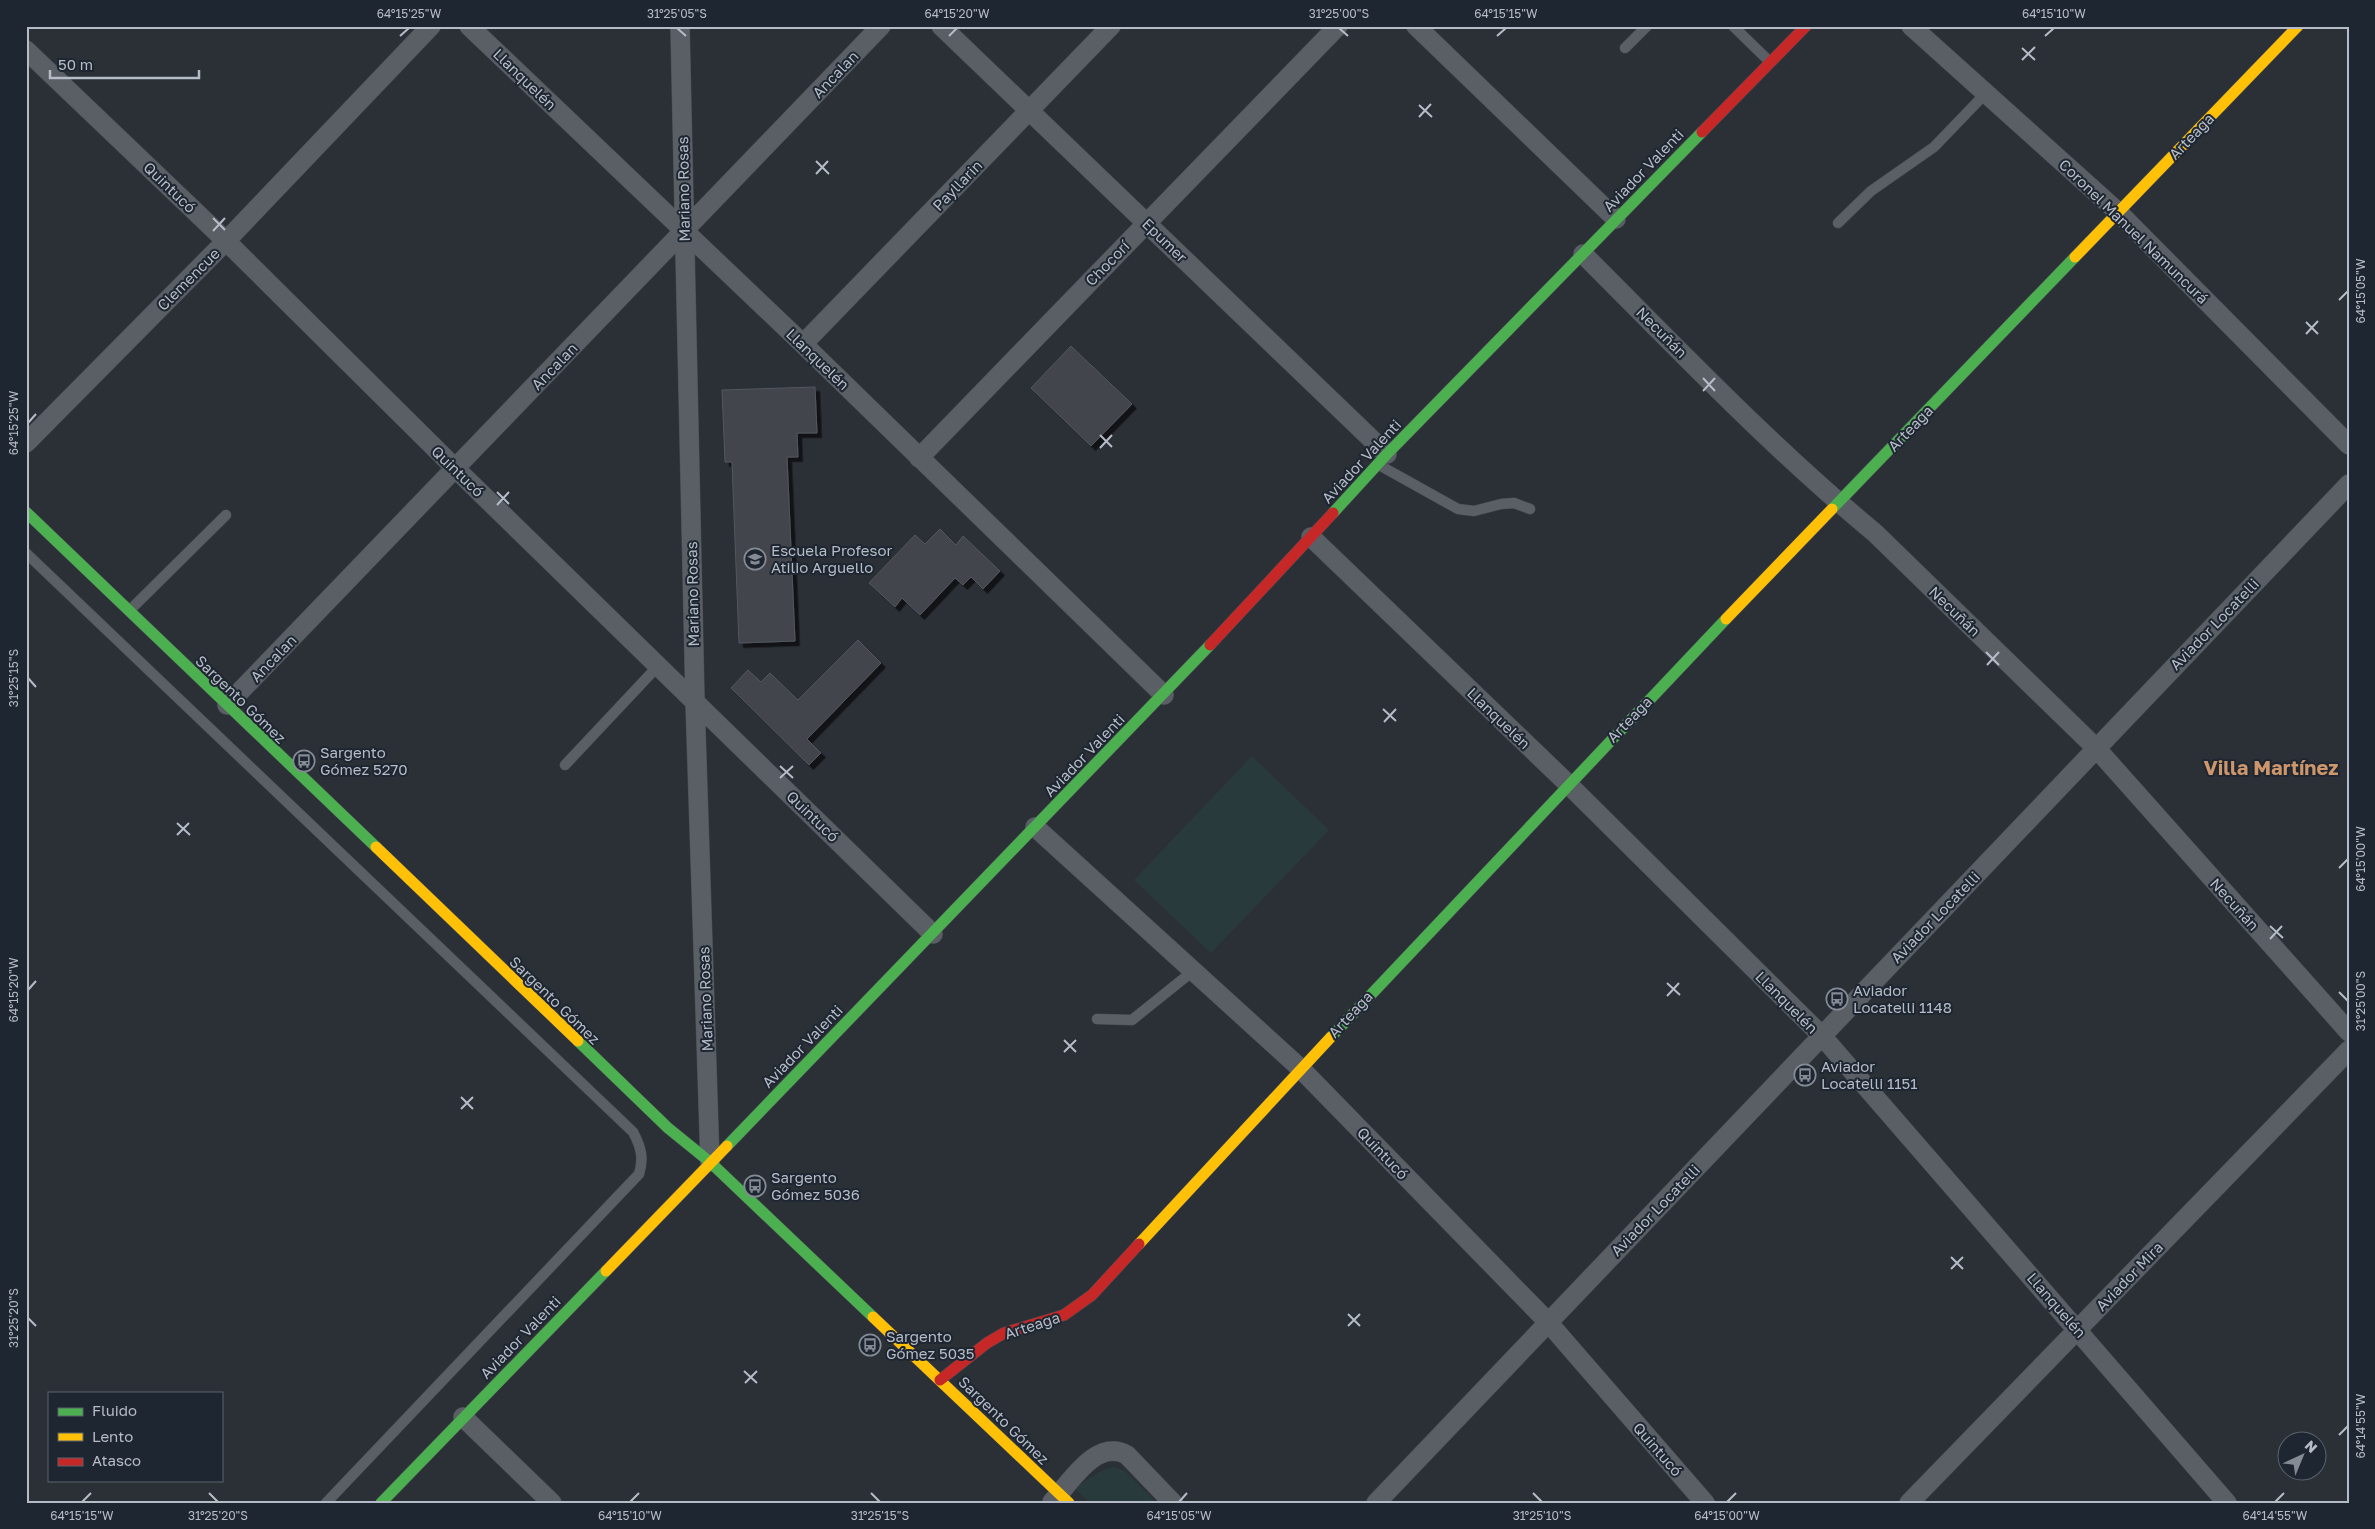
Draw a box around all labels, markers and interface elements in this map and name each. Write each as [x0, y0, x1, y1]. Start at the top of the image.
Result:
text: 64°15'25"W [377, 6, 442, 21]
text: 31°25'05"S [647, 6, 707, 21]
text: 64°15'20"W [925, 6, 990, 21]
text: 31°25'00"S [1309, 6, 1369, 21]
text: 64°15'15"W [1474, 6, 1538, 21]
text: 64°15'10"W [2022, 6, 2086, 21]
street label: Llanquelén [490, 45, 560, 113]
street label: Ancalan [808, 47, 862, 101]
scale bar [50, 48, 199, 80]
text: 50 m [58, 55, 93, 73]
street label: Arteaga [2165, 109, 2217, 163]
street label: Aviador Valenti [1599, 125, 1687, 215]
street label: Mariano Rosas [673, 136, 693, 242]
street label: Coronel Manuel Namuncurá [2056, 155, 2212, 307]
street label: Payllarin [928, 156, 986, 214]
street label: Quintucó [140, 158, 200, 216]
street label: Epumer [1139, 214, 1191, 266]
street label: Chocorí [1081, 236, 1133, 289]
street label: Clemencue [153, 244, 223, 314]
text: 64°15'05"W [2353, 258, 2368, 323]
street label: Necuñán [1633, 303, 1691, 361]
street label: Llanquelén [783, 325, 853, 393]
street label: Ancalan [527, 339, 581, 393]
text: 64°15'25"W [6, 390, 21, 455]
street label: Arteaga [1884, 401, 1936, 455]
street label: Aviador Valenti [1318, 415, 1404, 507]
street label: Quintucó [428, 442, 488, 500]
street label: Mariano Rosas [682, 541, 702, 647]
place label: Escuela Profesor Atilio Arguello [771, 541, 892, 576]
school or university icon: Escuela Profesor Atilio Arguello [743, 547, 767, 571]
street label: Aviador Locatelli [2166, 575, 2262, 673]
street label: Necuñán [1926, 582, 1984, 640]
street label: Ancalan [246, 631, 300, 685]
text: 31°25'15"S [6, 649, 21, 707]
street label: Sargento Gómez [192, 651, 290, 747]
street label: Llanquelén [1464, 684, 1534, 752]
street label: Arteaga [1603, 692, 1655, 746]
street label: Aviador Valenti [1040, 710, 1128, 800]
place label: Sargento Gómez 5270 [320, 743, 408, 778]
bus stop icon: Sargento Gómez 5270 [292, 749, 316, 773]
district label: Villa Martínez [2204, 755, 2338, 779]
street label: Quintucó [783, 787, 843, 845]
text: 64°15'00"W [2353, 826, 2368, 892]
street label: Aviador Locatelli [1887, 868, 1983, 966]
street label: Necuñán [2207, 874, 2263, 934]
street label: Mariano Rosas [694, 946, 716, 1052]
street label: Sargento Gómez [506, 952, 604, 1048]
text: 64°15'20"W [6, 957, 21, 1022]
street label: Llanquelén [1752, 967, 1822, 1037]
text: 31°25'00"S [2353, 971, 2368, 1031]
place label: Aviador Locatelli 1148 [1853, 981, 1952, 1016]
street label: Arteaga [1324, 987, 1376, 1041]
bus stop icon: Aviador Locatelli 1148 [1825, 987, 1849, 1011]
street label: Aviador Valenti [758, 1001, 846, 1091]
place label: Aviador Locatelli 1151 [1821, 1057, 1918, 1092]
bus stop icon: Aviador Locatelli 1151 [1793, 1063, 1817, 1087]
street label: Quintucó [1354, 1123, 1412, 1183]
street label: Aviador Locatelli [1607, 1161, 1703, 1259]
place label: Sargento Gómez 5036 [771, 1168, 860, 1203]
bus stop icon: Sargento Gómez 5036 [743, 1174, 767, 1198]
street label: Aviador Mira [2092, 1238, 2166, 1314]
street label: Llanquelén [2024, 1269, 2090, 1341]
text: 31°25'20"S [6, 1288, 21, 1348]
street label: Aviador Valenti [476, 1292, 564, 1382]
street label: Arteaga [1002, 1308, 1062, 1342]
place label: Sargento Gómez 5035 [886, 1327, 974, 1362]
bus stop icon: Sargento Gómez 5035 [858, 1333, 882, 1357]
street label: Sargento Gómez [955, 1372, 1053, 1468]
legend [48, 1392, 222, 1482]
text: 64°14'55"W [2353, 1393, 2368, 1458]
text: Fluido [92, 1401, 137, 1419]
street label: Quintucó [1630, 1418, 1686, 1480]
text: Lento [92, 1427, 133, 1445]
north arrow [2278, 1432, 2328, 1482]
text: N [2302, 1436, 2321, 1456]
text: Atasco [92, 1451, 141, 1469]
text: 64°15'15"W [50, 1508, 114, 1523]
text: 31°25'20"S [188, 1508, 248, 1523]
text: 64°15'10"W [598, 1508, 662, 1523]
text: 31°25'15"S [851, 1508, 909, 1523]
text: 64°15'05"W [1147, 1508, 1212, 1523]
text: 31°25'10"S [1513, 1508, 1572, 1523]
text: 64°15'00"W [1694, 1508, 1760, 1523]
text: 64°14'55"W [2243, 1508, 2308, 1523]

